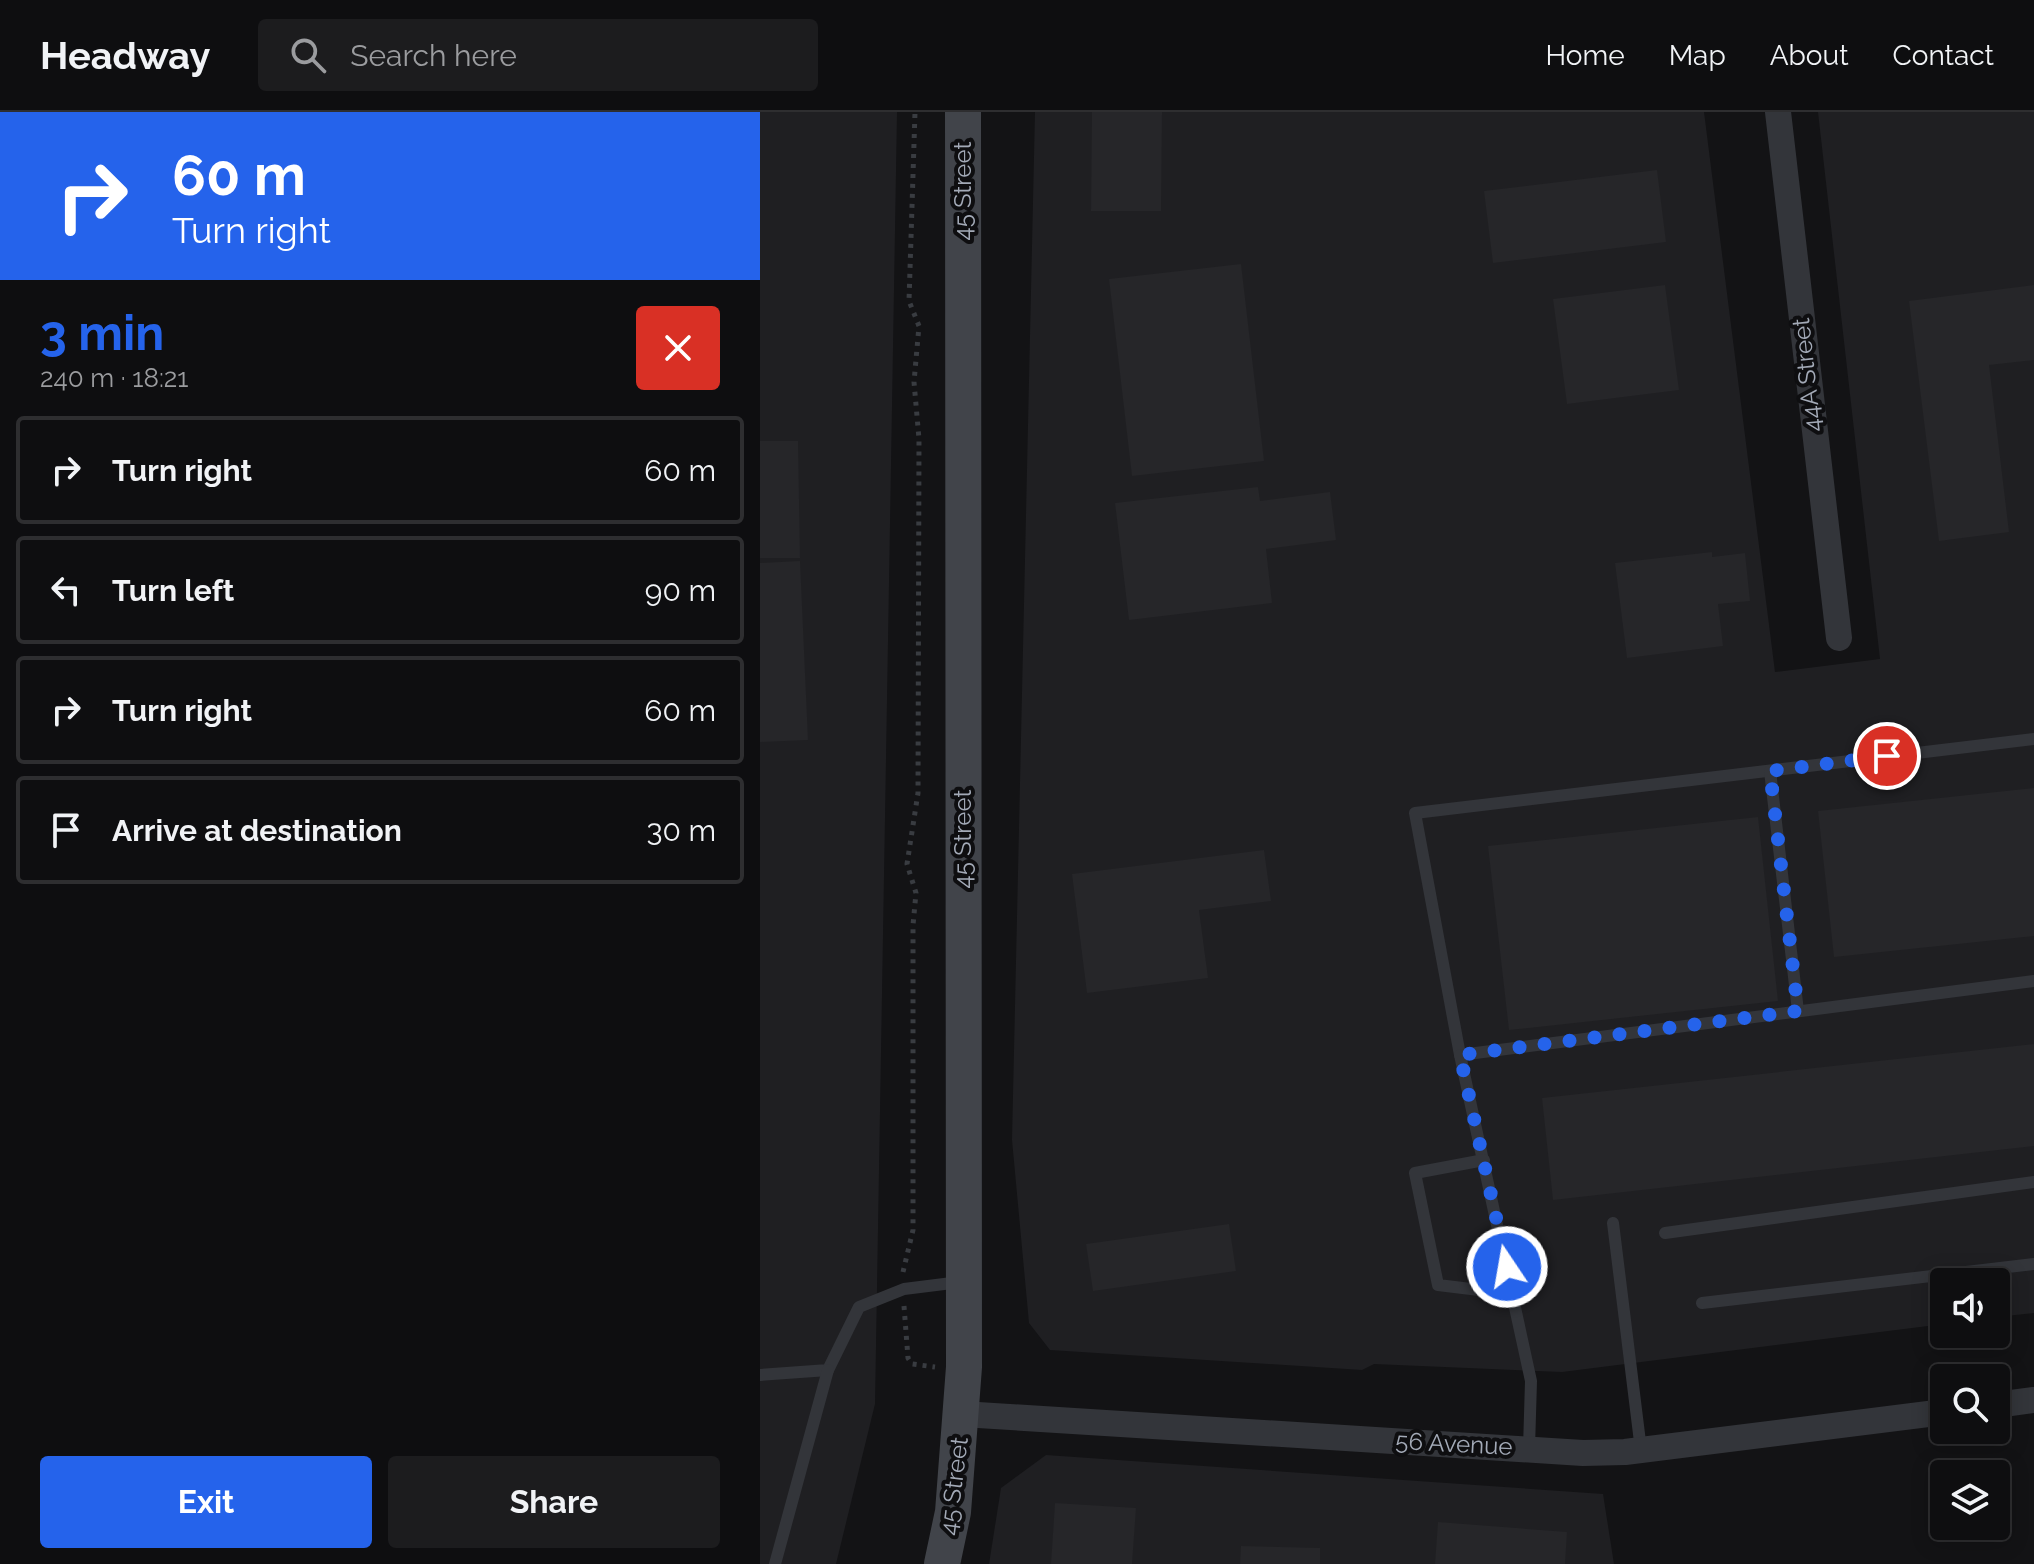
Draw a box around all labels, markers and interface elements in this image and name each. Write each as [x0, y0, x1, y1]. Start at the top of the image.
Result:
search box [258, 19, 818, 91]
text: Headway [40, 33, 210, 78]
icon: search [286, 33, 330, 77]
text: Search here [350, 38, 517, 73]
text: Home [1545, 39, 1625, 72]
text: Map [1669, 39, 1726, 72]
text: About [1770, 39, 1849, 72]
text: Contact [1893, 39, 1994, 72]
text: 60 m [172, 142, 306, 208]
street label: 45 Street [948, 142, 977, 240]
icon: right [40, 144, 144, 248]
text: Turn right [172, 209, 331, 251]
text: 3 min [40, 305, 164, 361]
button: close [636, 306, 720, 390]
street label: 44A Street [1786, 317, 1827, 433]
text: 240 m · 18:21 [40, 363, 188, 393]
icon: right [44, 448, 88, 492]
text: Turn right [112, 453, 252, 488]
text: 60 m [644, 453, 716, 488]
icon: left [44, 568, 88, 612]
text: Turn left [112, 573, 234, 608]
text: 90 m [645, 573, 716, 608]
icon: right [44, 688, 88, 732]
text: Turn right [112, 693, 252, 728]
text: 60 m [644, 693, 716, 728]
pin [1853, 722, 1921, 790]
icon: arrive [1865, 734, 1909, 778]
street label: 45 Street [948, 790, 977, 888]
icon: arrive [44, 808, 88, 852]
text: Arrive at destination [112, 813, 402, 848]
text: 30 m [646, 813, 716, 848]
position arrow [1465, 1225, 1549, 1309]
map controls [1930, 1268, 2010, 1540]
button: sound [1930, 1268, 2010, 1348]
button: search [1930, 1364, 2010, 1444]
street label: 56 Avenue [1395, 1426, 1513, 1461]
street label: 45 Street [933, 1435, 974, 1537]
button: Exit [40, 1456, 372, 1548]
button: Share [388, 1456, 720, 1548]
button: layers [1930, 1460, 2010, 1540]

